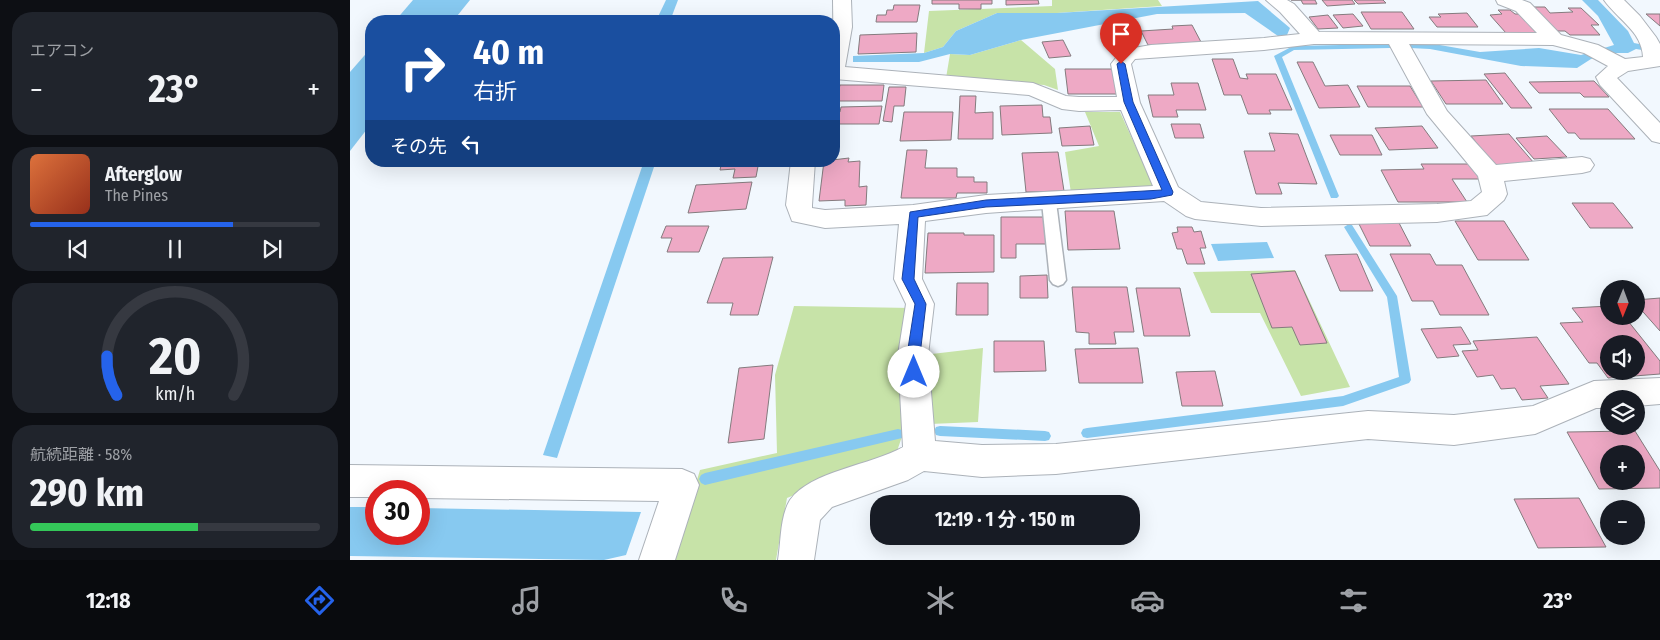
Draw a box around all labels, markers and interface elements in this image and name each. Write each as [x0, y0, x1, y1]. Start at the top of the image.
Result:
pin [1100, 13, 1142, 64]
icon: arrive [1107, 20, 1135, 48]
text: 40 m [473, 31, 544, 73]
icon: right [390, 35, 455, 100]
text: エアコン [30, 41, 94, 60]
text: 23° [148, 66, 202, 112]
text: − [30, 73, 43, 106]
text: + [307, 73, 320, 106]
text: 右折 [473, 78, 517, 105]
icon: left [457, 130, 485, 158]
text: その先 [390, 135, 447, 158]
text: Afterglow [105, 163, 182, 186]
text: The Pines [105, 186, 168, 205]
icon: previous [64, 235, 92, 263]
icon: pause [161, 235, 189, 263]
icon: next [258, 235, 286, 263]
north arrow [1600, 280, 1645, 325]
map controls [1600, 280, 1645, 545]
text: 20 [148, 325, 201, 388]
button: sound [1600, 335, 1645, 380]
position arrow [887, 345, 939, 397]
text: km/h [155, 383, 195, 405]
button: layers [1600, 390, 1645, 435]
text: 航続距離 · 58% [30, 445, 132, 464]
button: + [1600, 445, 1645, 490]
text: 290 km [30, 470, 144, 516]
speed limit sign: 30 [365, 480, 430, 545]
button: − [1600, 500, 1645, 545]
text: 12:19 · 1 分 · 150 m [935, 508, 1075, 531]
icon: directions [302, 583, 337, 618]
icon: music [509, 583, 544, 618]
icon: phone [716, 583, 751, 618]
icon: climate [923, 583, 958, 618]
icon: car [1130, 583, 1165, 618]
icon: filters [1336, 583, 1371, 618]
text: 12:18 [86, 587, 131, 614]
text: 23° [1543, 587, 1574, 614]

